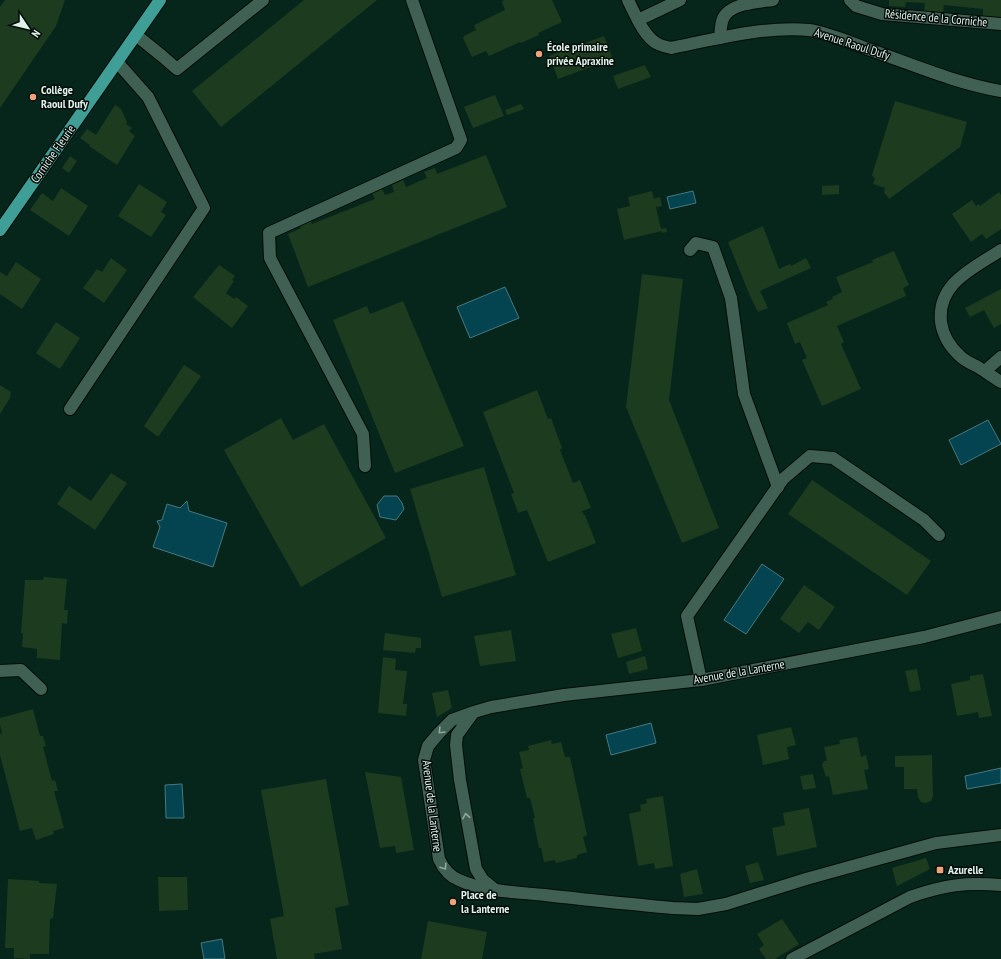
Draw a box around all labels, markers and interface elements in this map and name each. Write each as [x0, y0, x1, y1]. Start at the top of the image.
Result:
street label: Résidence de la Corniche [884, 6, 988, 29]
north arrow [8, 8, 48, 48]
street label: Avenue Raoul Dufy [813, 24, 892, 63]
text: N [29, 27, 44, 40]
place label: École primaire privée Apraxine [547, 39, 614, 68]
marker: École primaire privée Apraxine [534, 49, 544, 59]
place label: Collège Raoul Dufy [41, 82, 88, 111]
marker: Collège Raoul Dufy [28, 92, 38, 102]
street label: Corniche Fleurie [27, 122, 78, 186]
street label: Avenue de la Lanterne [692, 656, 786, 687]
one-way arrow [438, 726, 446, 734]
street label: Avenue de la Lanterne [419, 759, 446, 853]
one-way arrow [463, 813, 471, 819]
place label: Azurelle [947, 862, 983, 877]
one-way arrow [439, 863, 446, 870]
marker: Azurelle [935, 865, 945, 875]
place label: Place de la Lanterne [461, 887, 509, 916]
marker: Place de la Lanterne [448, 897, 458, 907]

